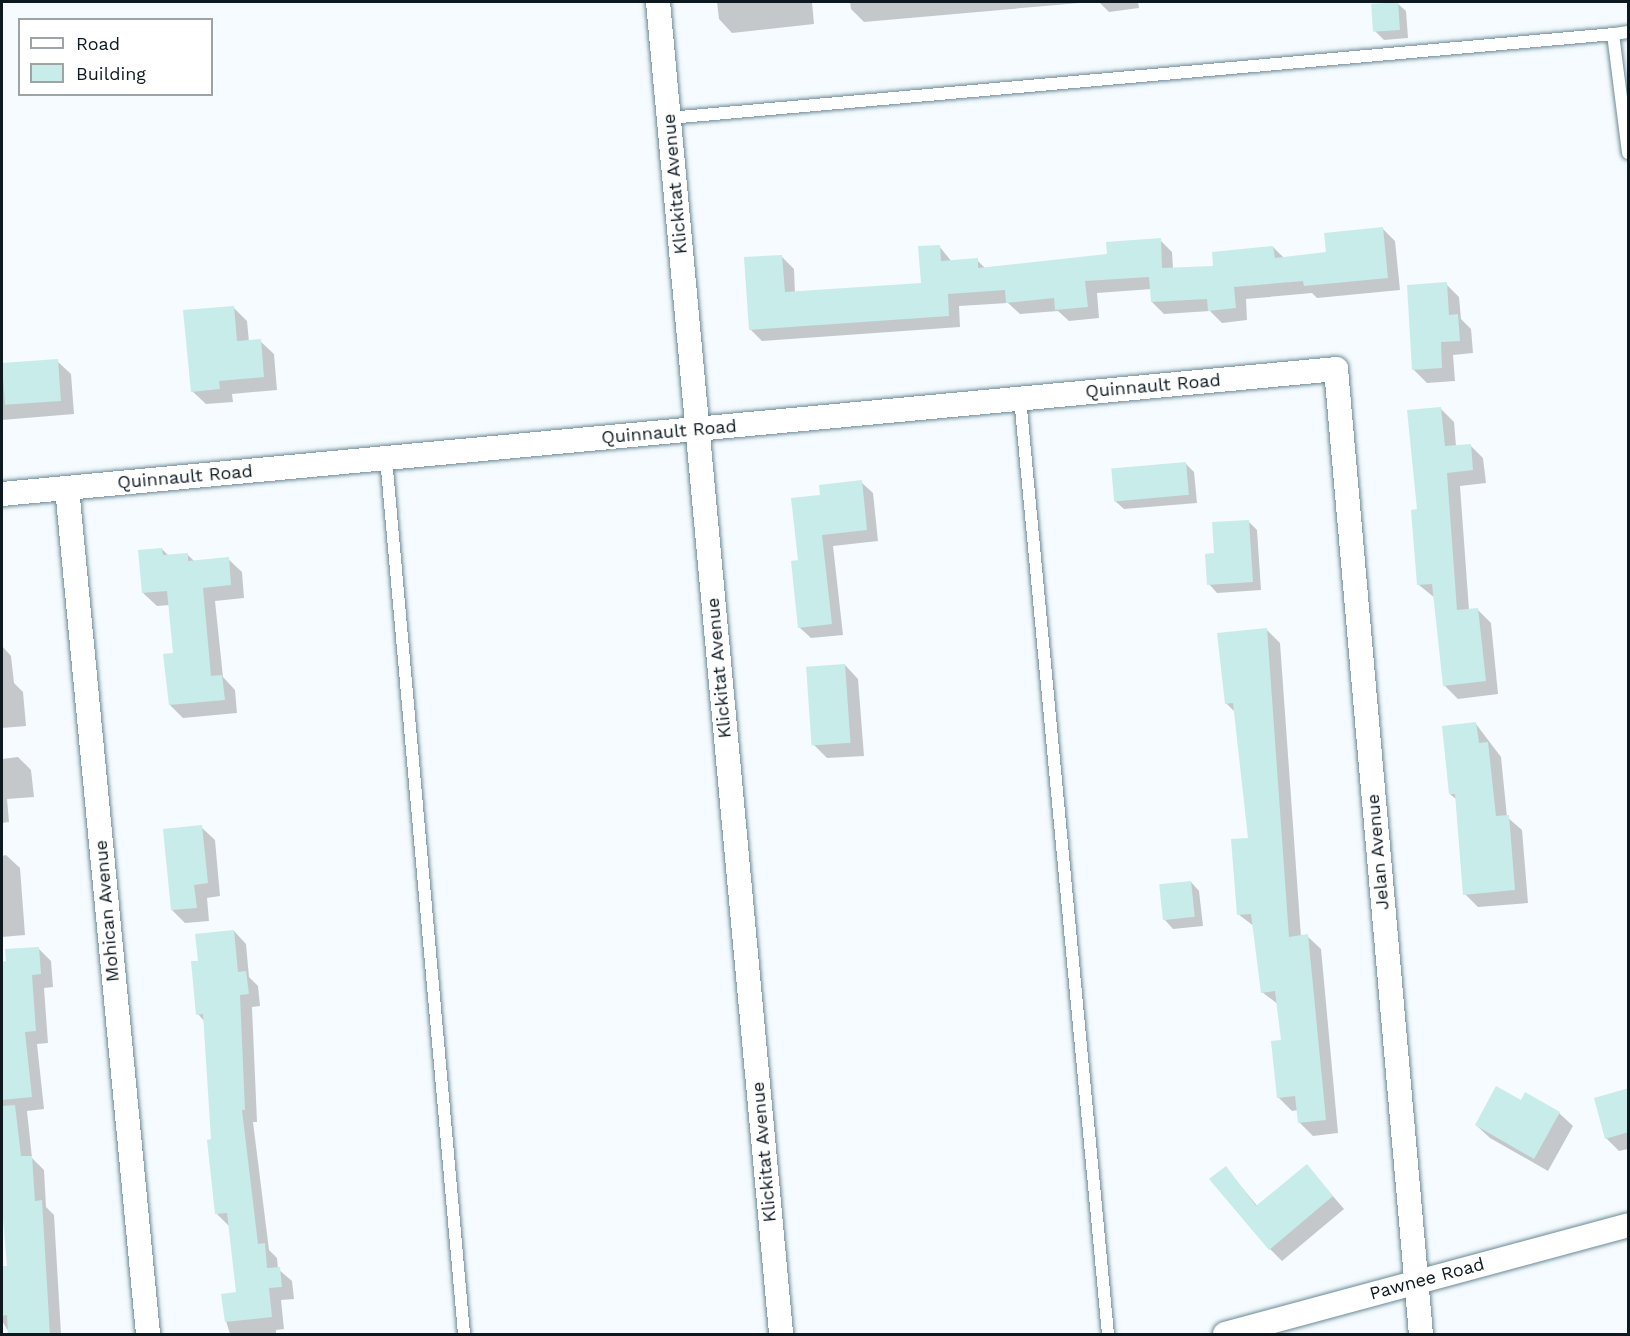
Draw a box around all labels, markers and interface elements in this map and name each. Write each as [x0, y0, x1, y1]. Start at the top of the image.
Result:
legend [18, 18, 213, 96]
text: Road [76, 33, 120, 54]
text: Building [76, 63, 146, 84]
street label: Klickitat Avenue [658, 112, 692, 256]
street label: Quinnault Road [1084, 369, 1222, 403]
street label: Quinnault Road [600, 415, 738, 449]
street label: Quinnault Road [116, 460, 254, 494]
street label: Klickitat Avenue [702, 596, 736, 740]
street label: Jelan Avenue [1362, 793, 1394, 911]
street label: Mohican Avenue [90, 839, 124, 983]
street label: Klickitat Avenue [747, 1080, 781, 1224]
street label: Pawnee Road [1367, 1253, 1487, 1305]

